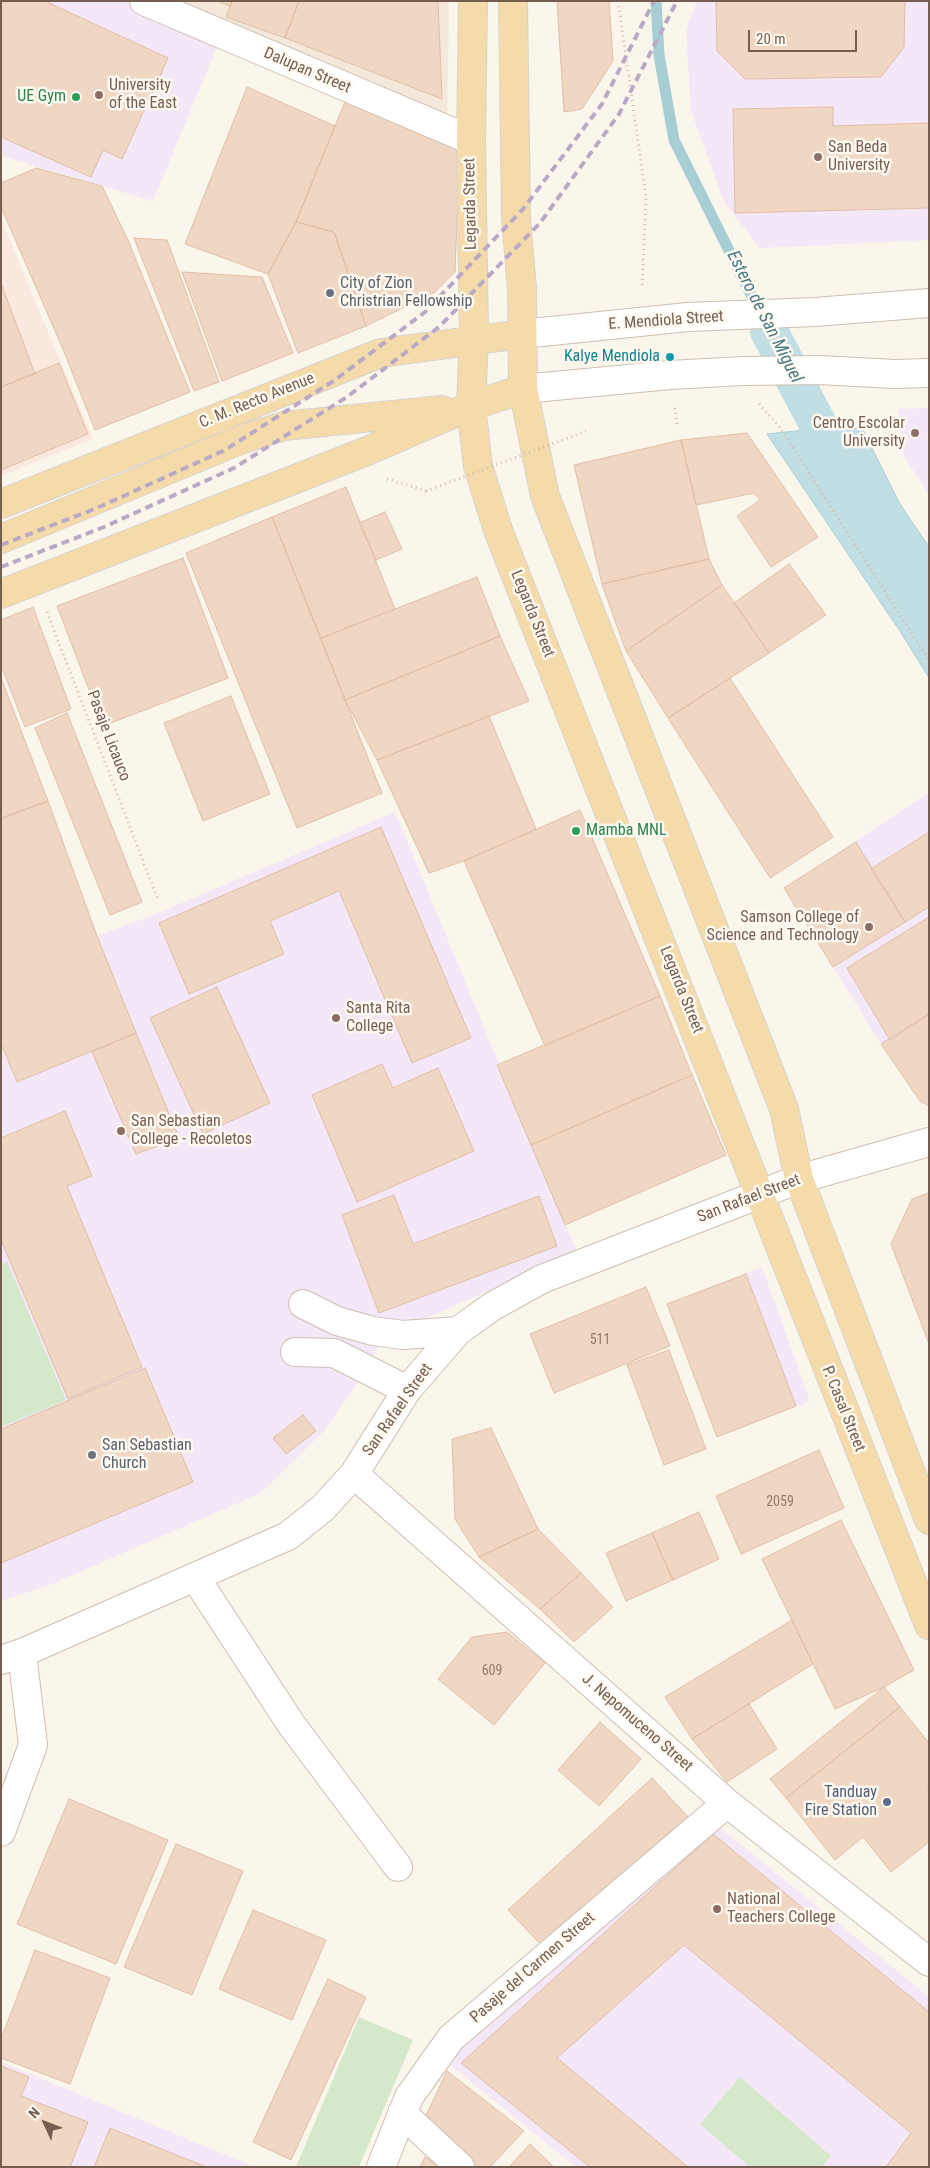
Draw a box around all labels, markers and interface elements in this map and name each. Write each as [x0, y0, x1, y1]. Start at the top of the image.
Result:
scale bar [750, 20, 859, 52]
text: 20 m [756, 30, 786, 48]
street label: Dalupan Street [261, 44, 353, 98]
place label: University of the East [109, 76, 177, 114]
place label: UE Gym [17, 87, 66, 107]
marker: University of the East [93, 89, 105, 101]
marker: UE Gym [70, 91, 82, 103]
place label: San Beda University [828, 138, 890, 176]
marker: San Beda University [812, 151, 824, 163]
street label: Legarda Street [461, 158, 481, 250]
water label: Estero de San Miguel [721, 247, 807, 387]
place label: City of Zion Christrian Fellowship [340, 274, 472, 312]
marker: City of Zion Christrian Fellowship [324, 287, 336, 299]
street label: E. Mendiola Street [608, 307, 724, 335]
place label: Kalye Mendiola [564, 347, 660, 367]
marker: Kalye Mendiola [664, 351, 676, 363]
street label: C. M. Recto Avenue [197, 369, 317, 433]
place label: Centro Escolar University [813, 414, 905, 452]
marker: Centro Escolar University [909, 427, 921, 439]
street label: Legarda Street [506, 568, 558, 660]
street label: Pasaje Licauco [82, 688, 134, 784]
place label: Mamba MNL [586, 821, 667, 841]
marker: Mamba MNL [570, 825, 582, 837]
place label: Samson College of Science and Technology [707, 908, 859, 946]
marker: Samson College of Science and Technology [863, 921, 875, 933]
street label: Legarda Street [655, 944, 707, 1036]
place label: Santa Rita College [346, 999, 410, 1037]
marker: Santa Rita College [330, 1012, 342, 1024]
place label: San Sebastian College - Recoletos [131, 1112, 252, 1150]
marker: San Sebastian College - Recoletos [115, 1125, 127, 1137]
street label: San Rafael Street [695, 1171, 803, 1227]
house number: 511 [590, 1332, 610, 1348]
street label: San Rafael Street [359, 1360, 437, 1460]
street label: P. Casal Street [817, 1363, 869, 1455]
place label: San Sebastian Church [102, 1436, 192, 1474]
marker: San Sebastian Church [86, 1449, 98, 1461]
house number: 2059 [766, 1494, 794, 1510]
house number: 609 [482, 1663, 502, 1679]
street label: J. Nepomuceno Street [578, 1670, 696, 1776]
place label: Tanduay Fire Station [805, 1783, 877, 1821]
marker: Tanduay Fire Station [881, 1796, 893, 1808]
place label: National Teachers College [727, 1890, 836, 1928]
marker: National Teachers College [711, 1903, 723, 1915]
street label: Pasaje del Carmen Street [467, 1909, 599, 2027]
north arrow [20, 2098, 70, 2148]
text: N [25, 2104, 43, 2121]

